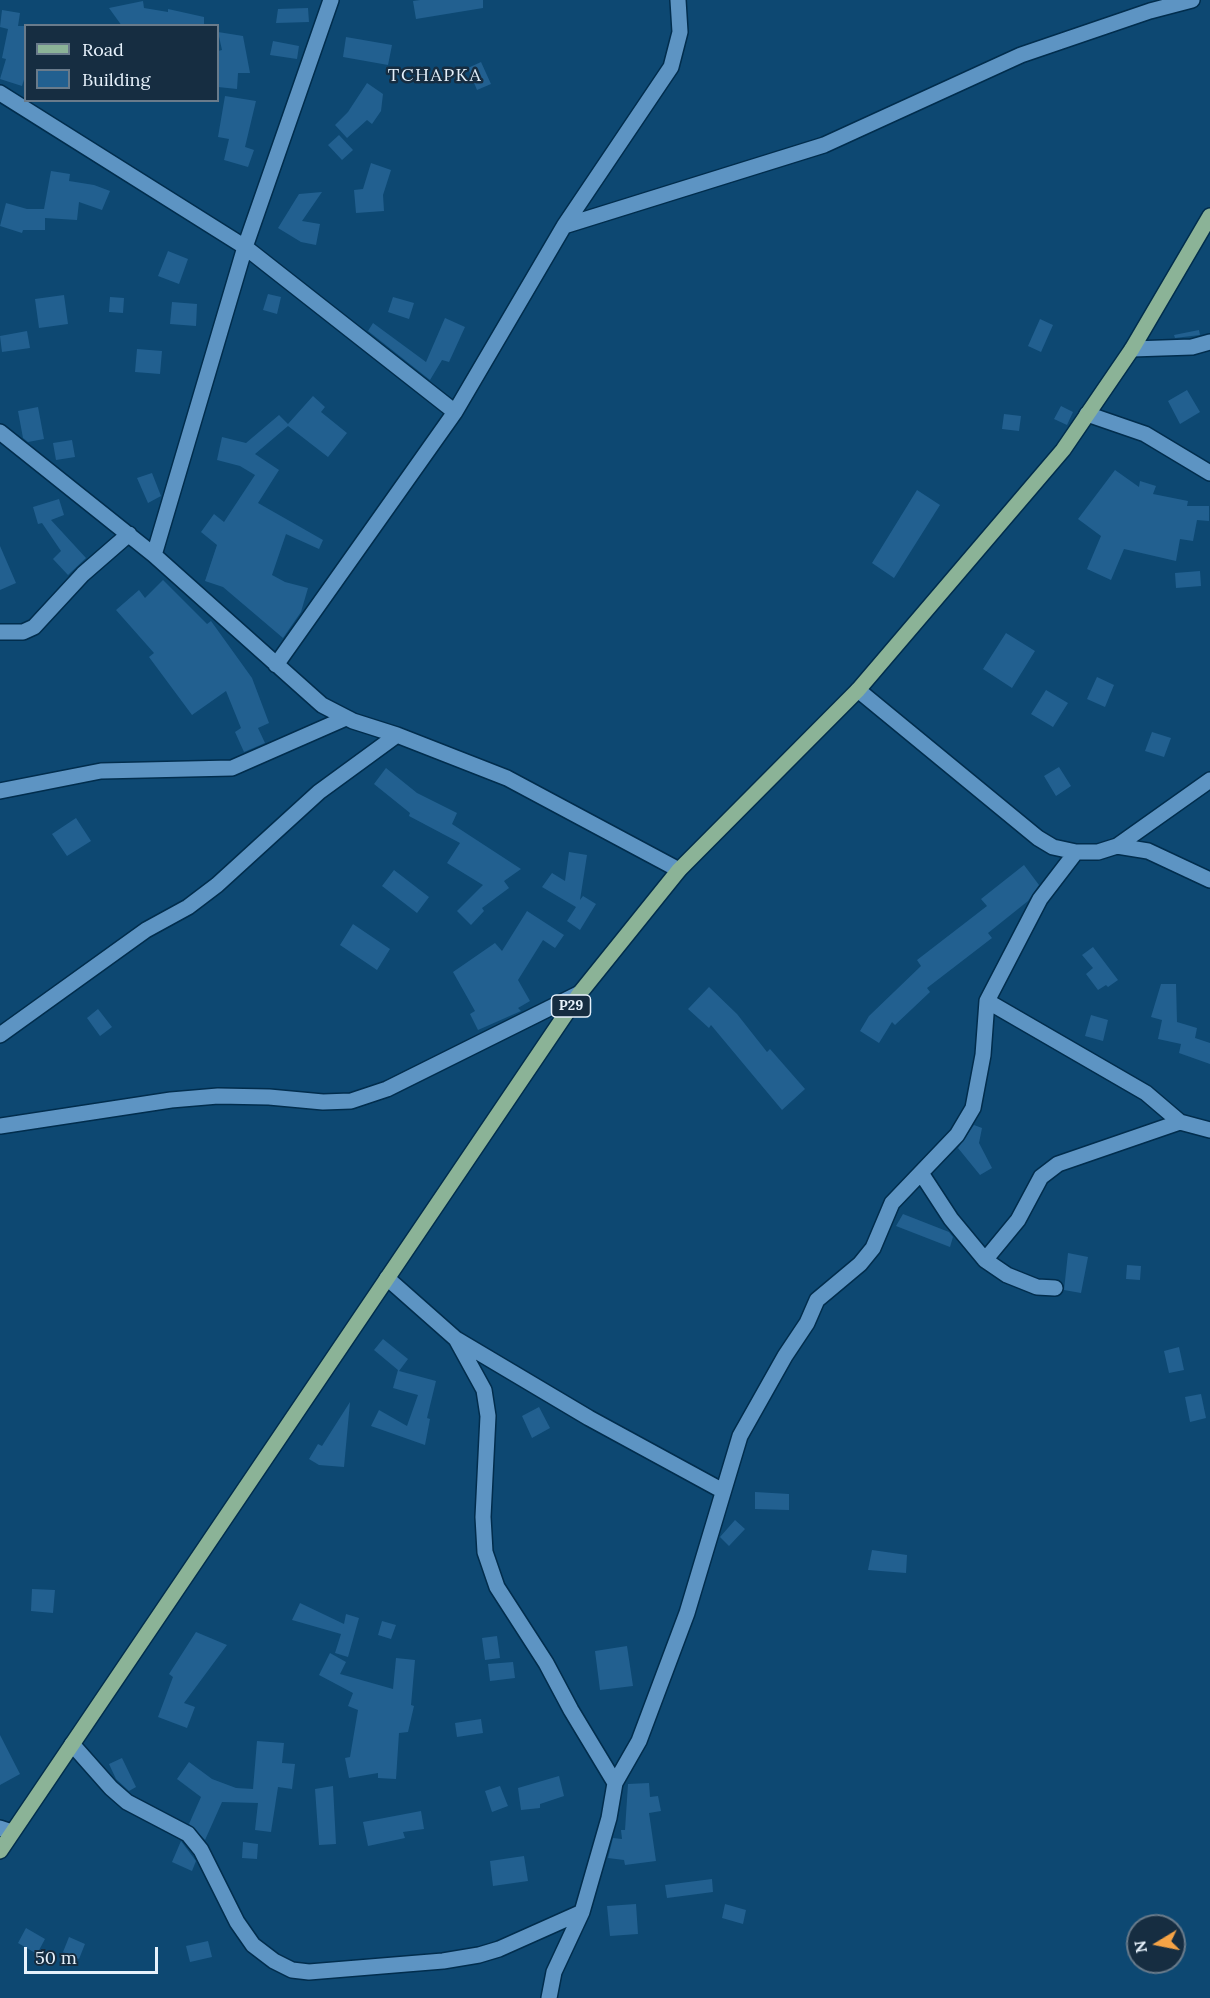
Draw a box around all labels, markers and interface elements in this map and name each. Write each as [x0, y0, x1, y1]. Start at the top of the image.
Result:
legend [24, 24, 219, 102]
text: Road [82, 38, 124, 61]
district label: TCHAPKA [388, 65, 482, 87]
text: Building [82, 68, 150, 91]
road number: P29 [552, 995, 590, 1017]
north arrow [1126, 1914, 1186, 1974]
scale bar [27, 1935, 160, 1973]
text: N [1129, 1939, 1151, 1955]
text: 50 m [35, 1946, 77, 1969]

